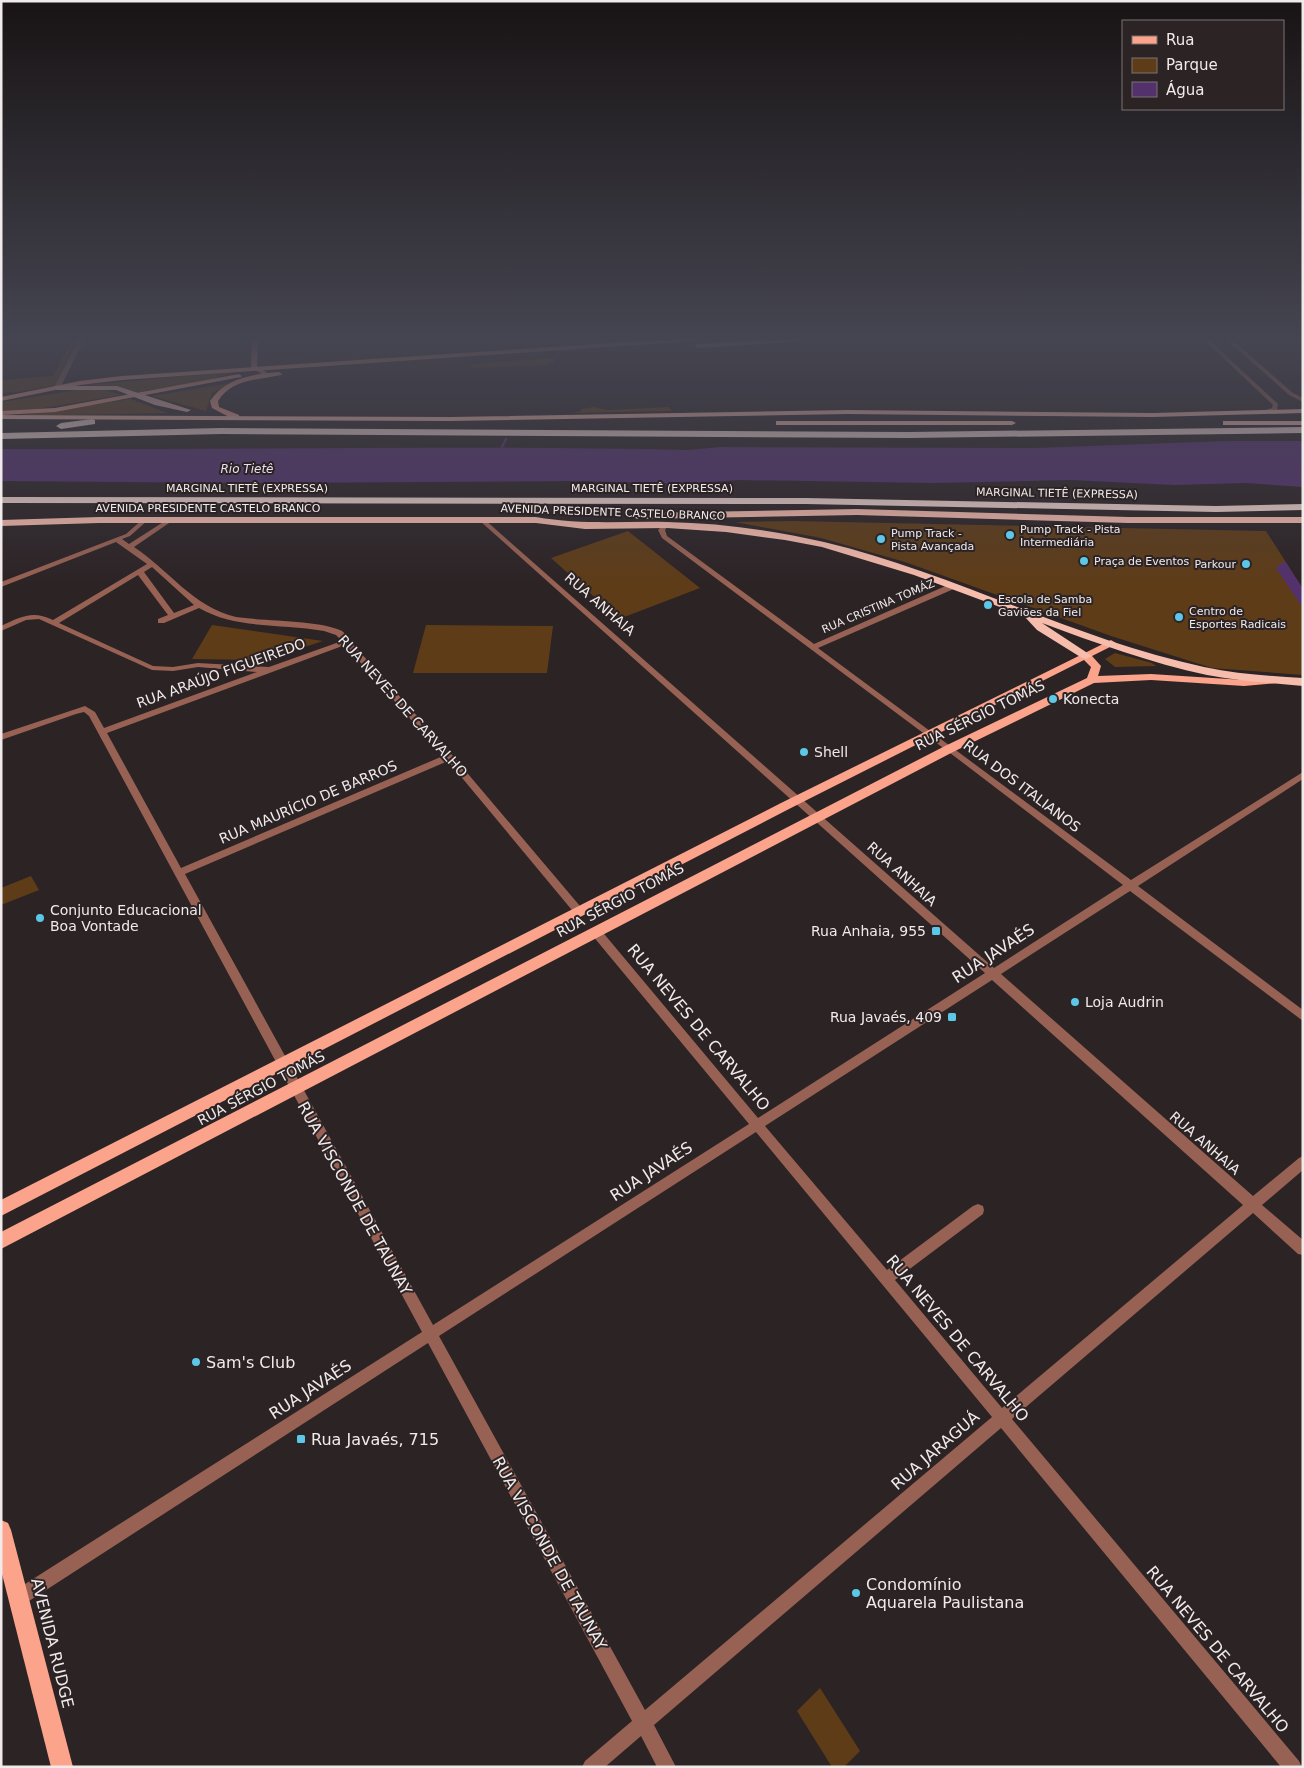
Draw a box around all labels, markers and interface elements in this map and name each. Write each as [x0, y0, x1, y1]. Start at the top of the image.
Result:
legend [1122, 20, 1284, 110]
text: Rua [1166, 31, 1194, 49]
text: Parque [1166, 56, 1218, 74]
text: Água [1166, 80, 1204, 99]
water label: Rio Tietê [221, 462, 273, 476]
street label: MARGINAL TIETÊ (EXPRESSA) [166, 482, 328, 495]
street label: MARGINAL TIETÊ (EXPRESSA) [571, 482, 733, 495]
street label: MARGINAL TIETÊ (EXPRESSA) [976, 486, 1138, 501]
street label: AVENIDA PRESIDENTE CASTELO BRANCO [96, 502, 321, 515]
street label: AVENIDA PRESIDENTE CASTELO BRANCO [500, 502, 726, 523]
place label: Pump Track - Pista Intermediária [1020, 523, 1121, 549]
place label: Pump Track - Pista Avançada [891, 527, 974, 553]
marker: Pump Track - Pista Intermediária [1004, 529, 1016, 541]
marker: Pump Track - Pista Avançada [875, 533, 887, 545]
marker: Praça de Eventos [1078, 555, 1090, 567]
place label: Praça de Eventos [1094, 555, 1189, 568]
place label: Parkour [1194, 558, 1236, 571]
marker: Parkour [1240, 558, 1252, 570]
street label: RUA ANHAIA [562, 569, 639, 639]
street label: RUA CRISTINA TOMÁZ [820, 577, 937, 636]
place label: Escola de Samba Gaviões da Fiel [998, 593, 1092, 619]
marker: Escola de Samba Gaviões da Fiel [982, 599, 994, 611]
place label: Centro de Esportes Radicais [1189, 605, 1286, 631]
marker: Centro de Esportes Radicais [1173, 611, 1185, 623]
street label: RUA NEVES DE CARVALHO [335, 632, 471, 780]
street label: RUA ARAÚJO FIGUEIREDO [134, 634, 308, 711]
street label: RUA SÉRGIO TOMÁS [913, 677, 1047, 753]
place label: Konecta [1063, 691, 1119, 707]
marker: Konecta [1047, 693, 1059, 705]
street label: RUA DOS ITALIANOS [960, 737, 1084, 835]
place label: Shell [814, 744, 848, 760]
marker: Shell [798, 746, 810, 758]
street label: RUA MAURÍCIO DE BARROS [217, 757, 399, 847]
street label: RUA ANHAIA [864, 839, 940, 910]
street label: RUA SÉRGIO TOMÁS [554, 860, 687, 940]
place label: Conjunto Educacional Boa Vontade [50, 902, 202, 934]
marker: Conjunto Educacional Boa Vontade [34, 912, 46, 924]
street label: RUA JAVAÉS [949, 920, 1038, 987]
place label: Rua Anhaia, 955 [811, 923, 926, 939]
marker: Rua Anhaia, 955 [930, 925, 942, 937]
street label: RUA NEVES DE CARVALHO [623, 940, 774, 1114]
place label: Loja Audrin [1085, 994, 1164, 1010]
marker: Loja Audrin [1069, 996, 1081, 1008]
place label: Rua Javaés, 409 [830, 1009, 942, 1025]
marker: Rua Javaés, 409 [946, 1011, 958, 1023]
street label: RUA SÉRGIO TOMÁS [195, 1048, 328, 1128]
street label: RUA VISCONDE DE TAUNAY [293, 1098, 416, 1298]
street label: RUA ANHAIA [1167, 1108, 1244, 1178]
street label: RUA JAVAÉS [607, 1138, 696, 1205]
street label: RUA NEVES DE CARVALHO [882, 1251, 1033, 1425]
place label: Sam's Club [206, 1353, 295, 1372]
marker: Sam's Club [190, 1356, 202, 1368]
street label: RUA JAVAÉS [266, 1356, 355, 1423]
street label: RUA JARAGUÁ [887, 1407, 983, 1494]
place label: Rua Javaés, 715 [311, 1430, 439, 1449]
marker: Rua Javaés, 715 [295, 1433, 307, 1445]
street label: RUA VISCONDE DE TAUNAY [488, 1453, 611, 1653]
street label: RUA NEVES DE CARVALHO [1142, 1562, 1293, 1736]
place label: Condomínio Aquarela Paulistana [866, 1575, 1024, 1612]
street label: AVENIDA RUDGE [27, 1576, 78, 1710]
marker: Condomínio Aquarela Paulistana [850, 1587, 862, 1599]

